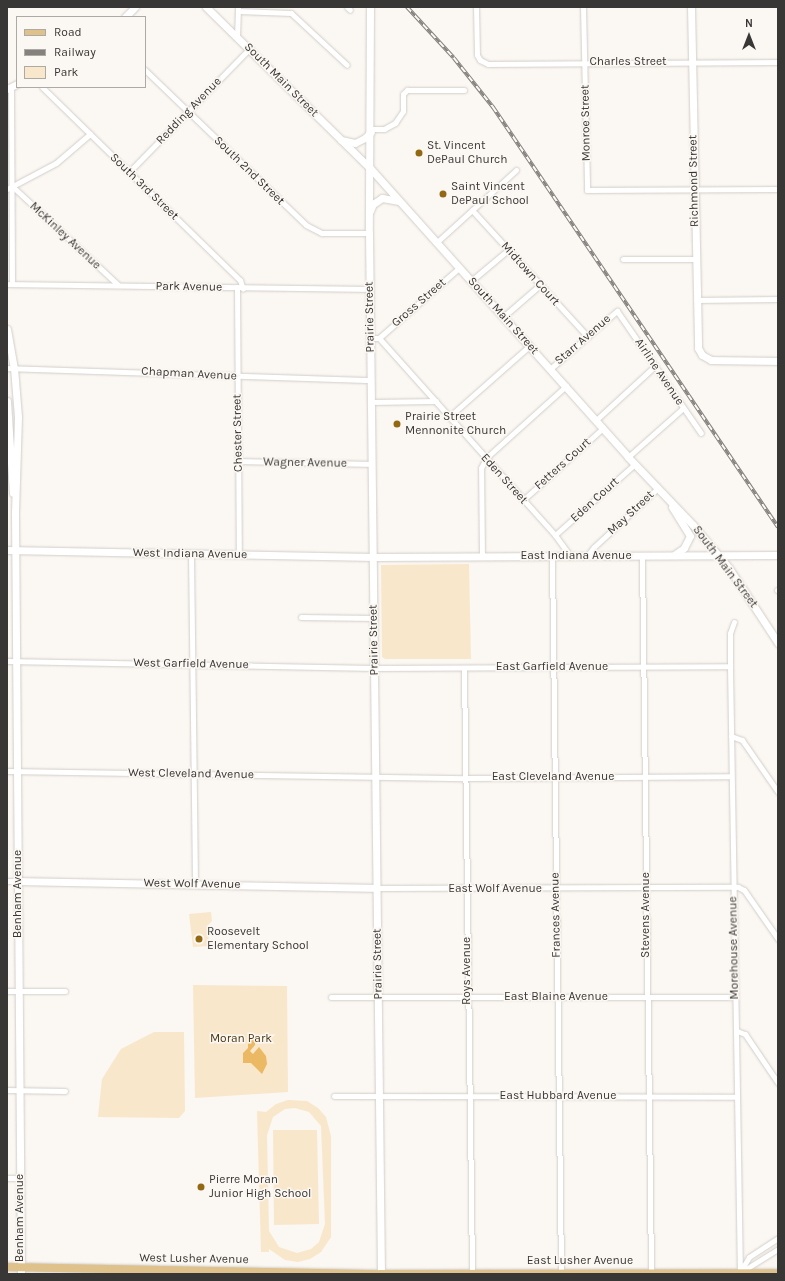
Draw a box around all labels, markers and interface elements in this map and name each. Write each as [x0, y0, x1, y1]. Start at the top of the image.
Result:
legend [16, 16, 146, 88]
north arrow [729, 16, 769, 56]
text: N [745, 17, 753, 30]
text: Road [54, 25, 82, 39]
street label: South Main Street [241, 40, 321, 120]
text: Railway [54, 45, 96, 59]
street label: Charles Street [589, 55, 667, 69]
text: Park [54, 65, 78, 79]
street label: Redding Avenue [153, 74, 225, 148]
street label: Monroe Street [578, 84, 594, 162]
street label: South 2nd Street [211, 134, 287, 208]
street label: Richmond Street [686, 135, 702, 227]
place label: St. Vincent DePaul Church [427, 139, 507, 167]
marker: St. Vincent DePaul Church [414, 148, 424, 158]
street label: South 3rd Street [107, 151, 181, 223]
place label: Saint Vincent DePaul School [451, 180, 529, 208]
marker: Saint Vincent DePaul School [438, 189, 448, 199]
street label: McKinley Avenue [26, 199, 104, 273]
street label: Midtown Court [498, 239, 562, 309]
street label: South Main Street [465, 274, 541, 358]
street label: Gross Street [389, 276, 449, 330]
street label: Park Avenue [156, 279, 222, 295]
street label: Prairie Street [362, 281, 378, 353]
street label: Starr Avenue [552, 312, 614, 368]
street label: Airline Avenue [631, 336, 687, 408]
street label: Chapman Avenue [141, 364, 237, 384]
street label: Chester Street [230, 394, 246, 472]
place label: Prairie Street Mennonite Church [405, 410, 506, 438]
marker: Prairie Street Mennonite Church [392, 419, 402, 429]
street label: Fetters Court [532, 435, 594, 493]
street label: Eden Street [478, 451, 530, 507]
street label: Wagner Avenue [263, 455, 347, 471]
street label: Eden Court [568, 475, 622, 525]
street label: May Street [605, 488, 657, 538]
street label: South Main Street [689, 523, 761, 611]
street label: West Indiana Avenue [133, 546, 247, 562]
street label: East Indiana Avenue [520, 549, 632, 563]
street label: Prairie Street [366, 604, 382, 676]
street label: West Garfield Avenue [133, 656, 249, 672]
street label: East Garfield Avenue [496, 660, 608, 674]
street label: West Cleveland Avenue [128, 766, 254, 782]
street label: East Cleveland Avenue [492, 770, 614, 784]
street label: Benham Avenue [11, 850, 25, 938]
street label: Frances Avenue [548, 872, 564, 958]
street label: Stevens Avenue [639, 872, 653, 958]
street label: West Wolf Avenue [143, 876, 241, 892]
street label: East Wolf Avenue [448, 882, 542, 896]
street label: Morehouse Avenue [726, 896, 742, 1000]
place label: Roosevelt Elementary School [207, 925, 309, 953]
street label: Prairie Street [370, 928, 386, 1000]
marker: Roosevelt Elementary School [194, 934, 204, 944]
street label: Roys Avenue [460, 937, 474, 1005]
street label: East Blaine Avenue [504, 990, 608, 1004]
park label: Moran Park [210, 1032, 272, 1046]
street label: East Hubbard Avenue [500, 1089, 616, 1103]
place label: Pierre Moran Junior High School [209, 1173, 311, 1201]
street label: Benham Avenue [13, 1174, 27, 1262]
marker: Pierre Moran Junior High School [196, 1182, 206, 1192]
street label: West Lusher Avenue [139, 1251, 249, 1267]
street label: East Lusher Avenue [527, 1254, 633, 1268]

